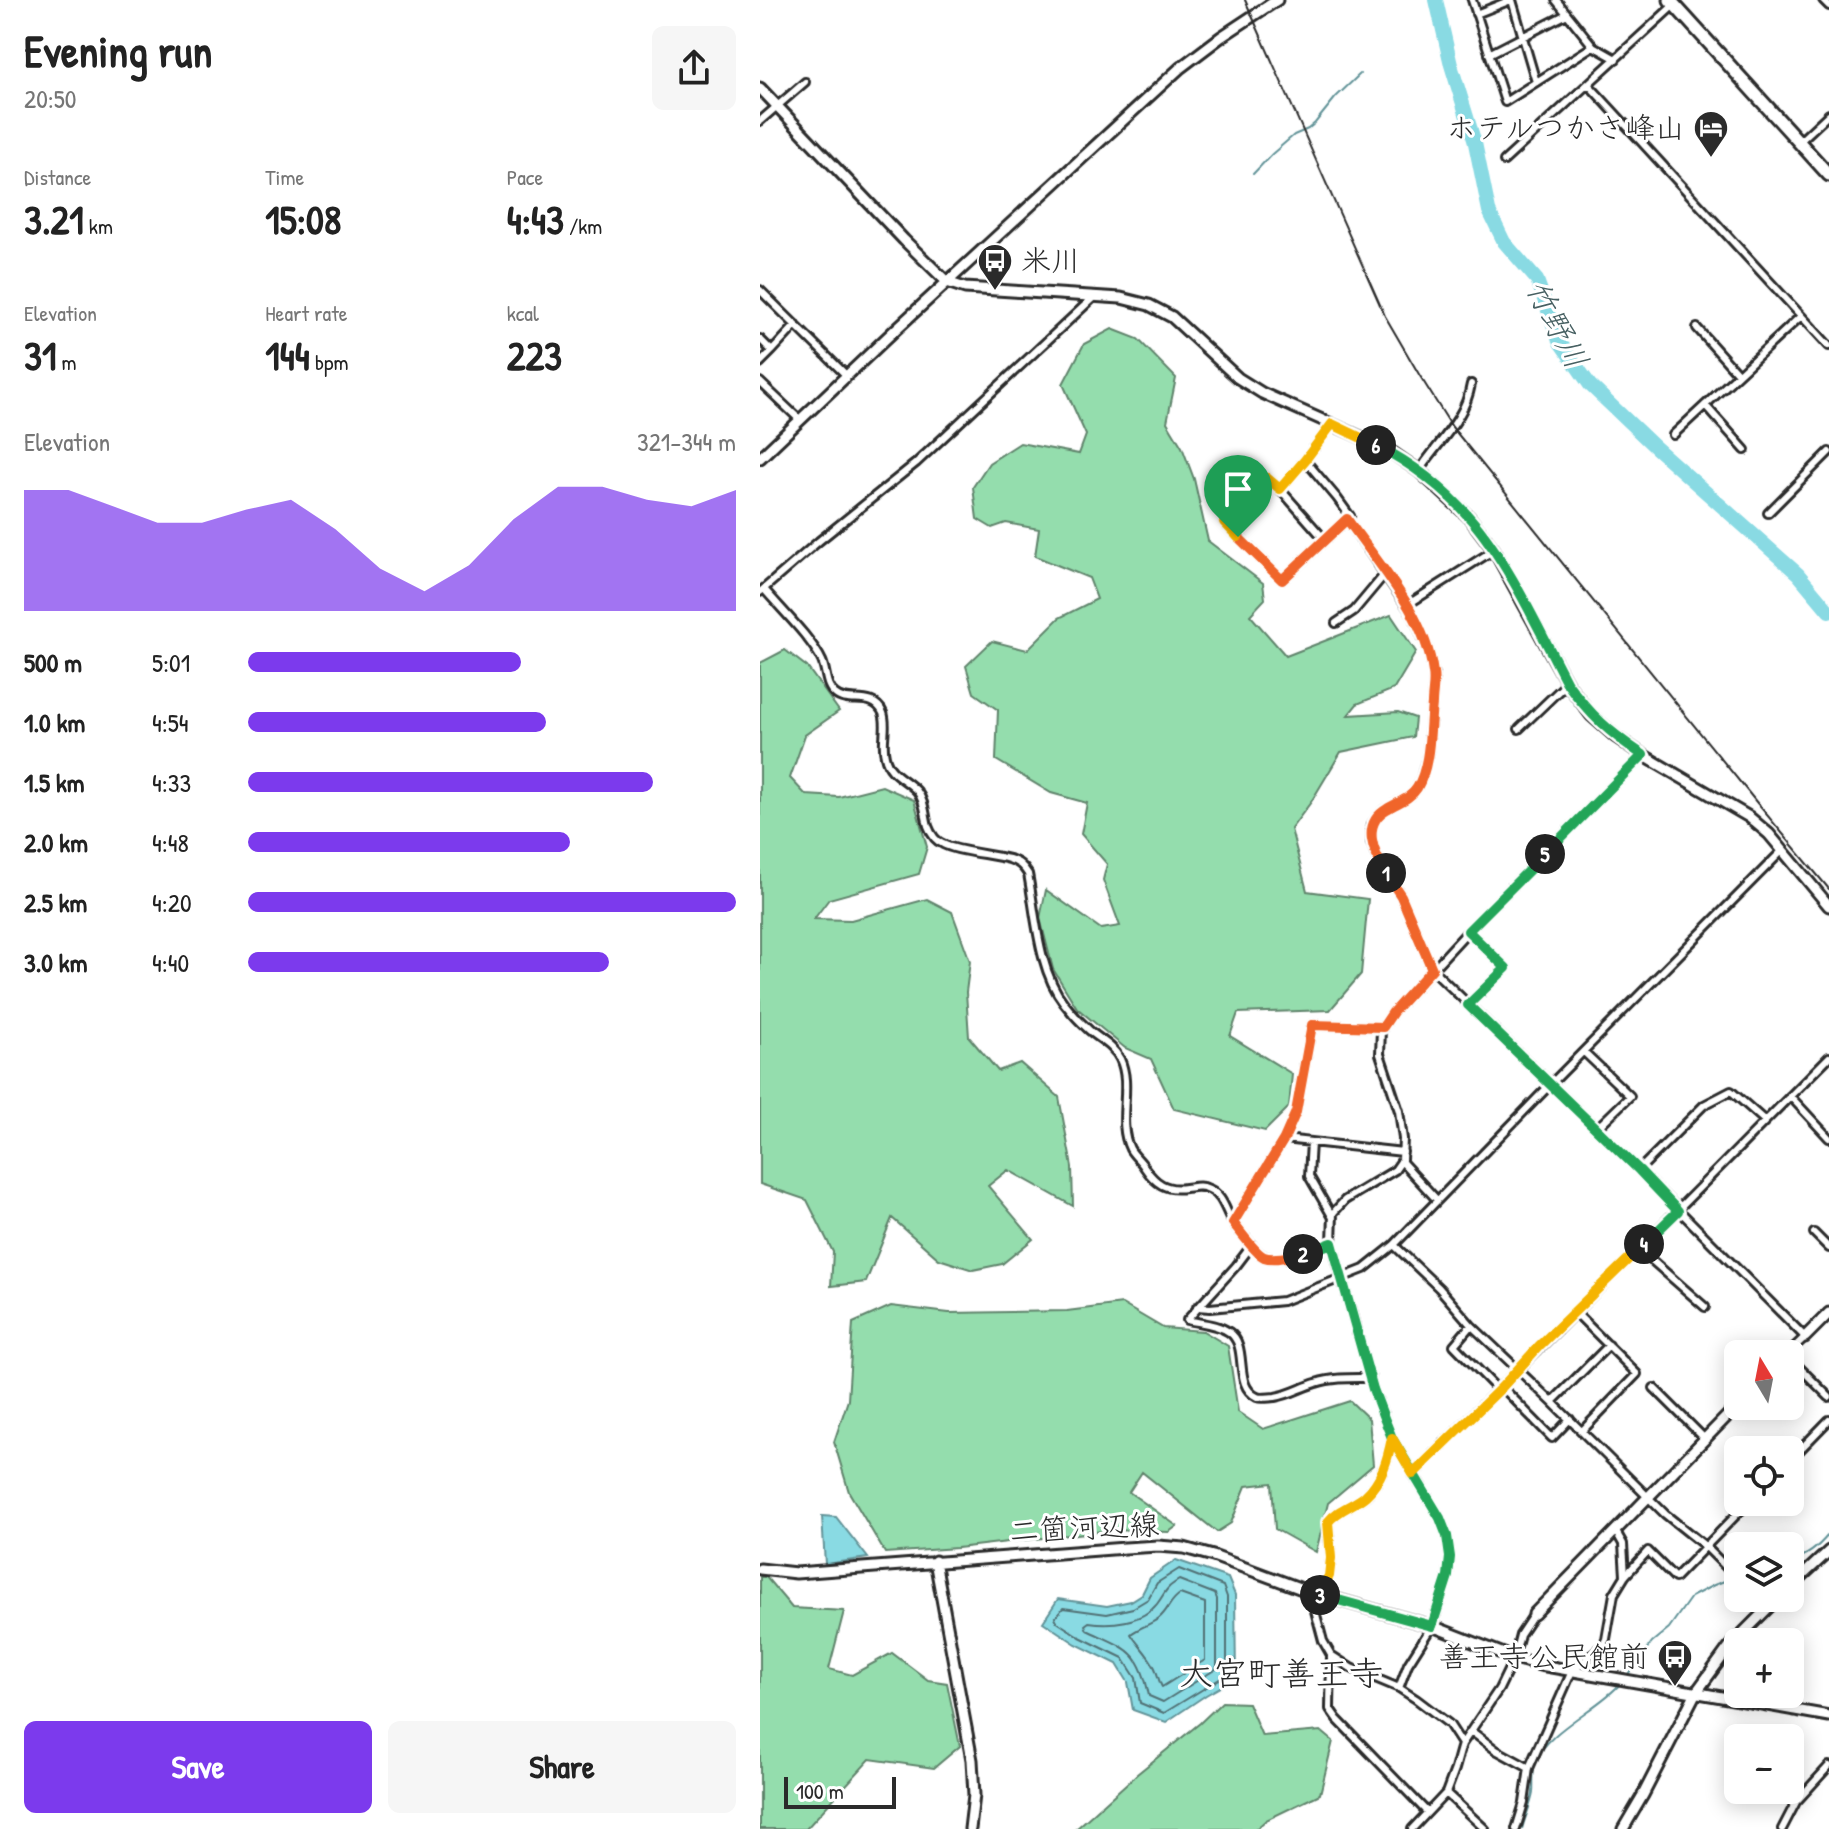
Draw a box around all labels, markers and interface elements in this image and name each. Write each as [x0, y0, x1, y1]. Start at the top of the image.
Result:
text: Evening run [24, 21, 212, 81]
button: share [652, 26, 736, 110]
text: 20:50 [24, 81, 77, 116]
place label: ホテルつかさ峰山 [1446, 107, 1685, 147]
hotel icon: ホテルつかさ峰山 [1692, 109, 1730, 159]
text: Distance [24, 162, 91, 192]
text: Time [265, 162, 304, 192]
text: Pace [507, 162, 543, 192]
text: 3.21 [24, 192, 84, 246]
text: 15:08 [265, 192, 341, 246]
text: 4:43 [507, 192, 564, 246]
text: km [84, 211, 113, 241]
text: /km [564, 211, 602, 241]
place label: 米川 [1021, 240, 1081, 280]
bus stop icon: 米川 [976, 242, 1014, 292]
water label: 竹野川 [1516, 271, 1599, 376]
text: Elevation [24, 298, 97, 328]
text: Heart rate [265, 298, 348, 328]
text: kcal [507, 298, 539, 328]
text: 31 [24, 328, 56, 382]
text: 144 [265, 328, 310, 382]
text: 223 [507, 328, 562, 382]
text: m [56, 347, 76, 377]
text: bpm [310, 347, 348, 377]
text: Elevation [24, 424, 110, 459]
text: 321–344 m [637, 424, 736, 459]
pin: 6 [1356, 425, 1396, 465]
text: 6 [1372, 430, 1380, 460]
pin [1204, 455, 1272, 537]
icon: arrive [1216, 467, 1260, 511]
text: 500 m [24, 645, 82, 680]
text: 5:01 [152, 645, 190, 680]
text: 1.0 km [24, 705, 85, 740]
text: 4:54 [152, 705, 189, 740]
text: 1.5 km [24, 765, 84, 800]
text: 4:33 [152, 765, 191, 800]
text: 2.0 km [24, 825, 88, 860]
text: 4:48 [152, 825, 189, 860]
pin: 5 [1525, 834, 1565, 874]
text: 5 [1540, 839, 1550, 869]
pin: 1 [1366, 853, 1406, 893]
text: 1 [1382, 858, 1390, 888]
text: 2.5 km [24, 885, 87, 920]
text: 4:20 [152, 885, 192, 920]
text: 3.0 km [24, 945, 87, 980]
text: 4:40 [152, 945, 189, 980]
pin: 4 [1624, 1224, 1664, 1264]
text: 4 [1640, 1229, 1648, 1259]
pin: 2 [1283, 1234, 1323, 1274]
text: 2 [1298, 1239, 1308, 1269]
north arrow [1724, 1340, 1804, 1420]
map controls [1724, 1340, 1804, 1804]
button: locate [1724, 1436, 1804, 1516]
street label: 二箇河辺線 [1008, 1503, 1160, 1551]
button: layers [1724, 1532, 1804, 1612]
pin: 3 [1300, 1575, 1340, 1615]
text: 3 [1315, 1580, 1325, 1610]
button: + [1724, 1628, 1804, 1708]
place label: 善王寺公民館前 [1439, 1636, 1649, 1676]
bus stop icon: 善王寺公民館前 [1656, 1638, 1694, 1688]
district label: 大宮町善王寺 [1179, 1650, 1383, 1696]
button: Save [24, 1721, 372, 1813]
button: Share [388, 1721, 736, 1813]
button: − [1724, 1724, 1804, 1804]
scale bar [784, 1773, 896, 1809]
text: 100 m [796, 1776, 844, 1806]

